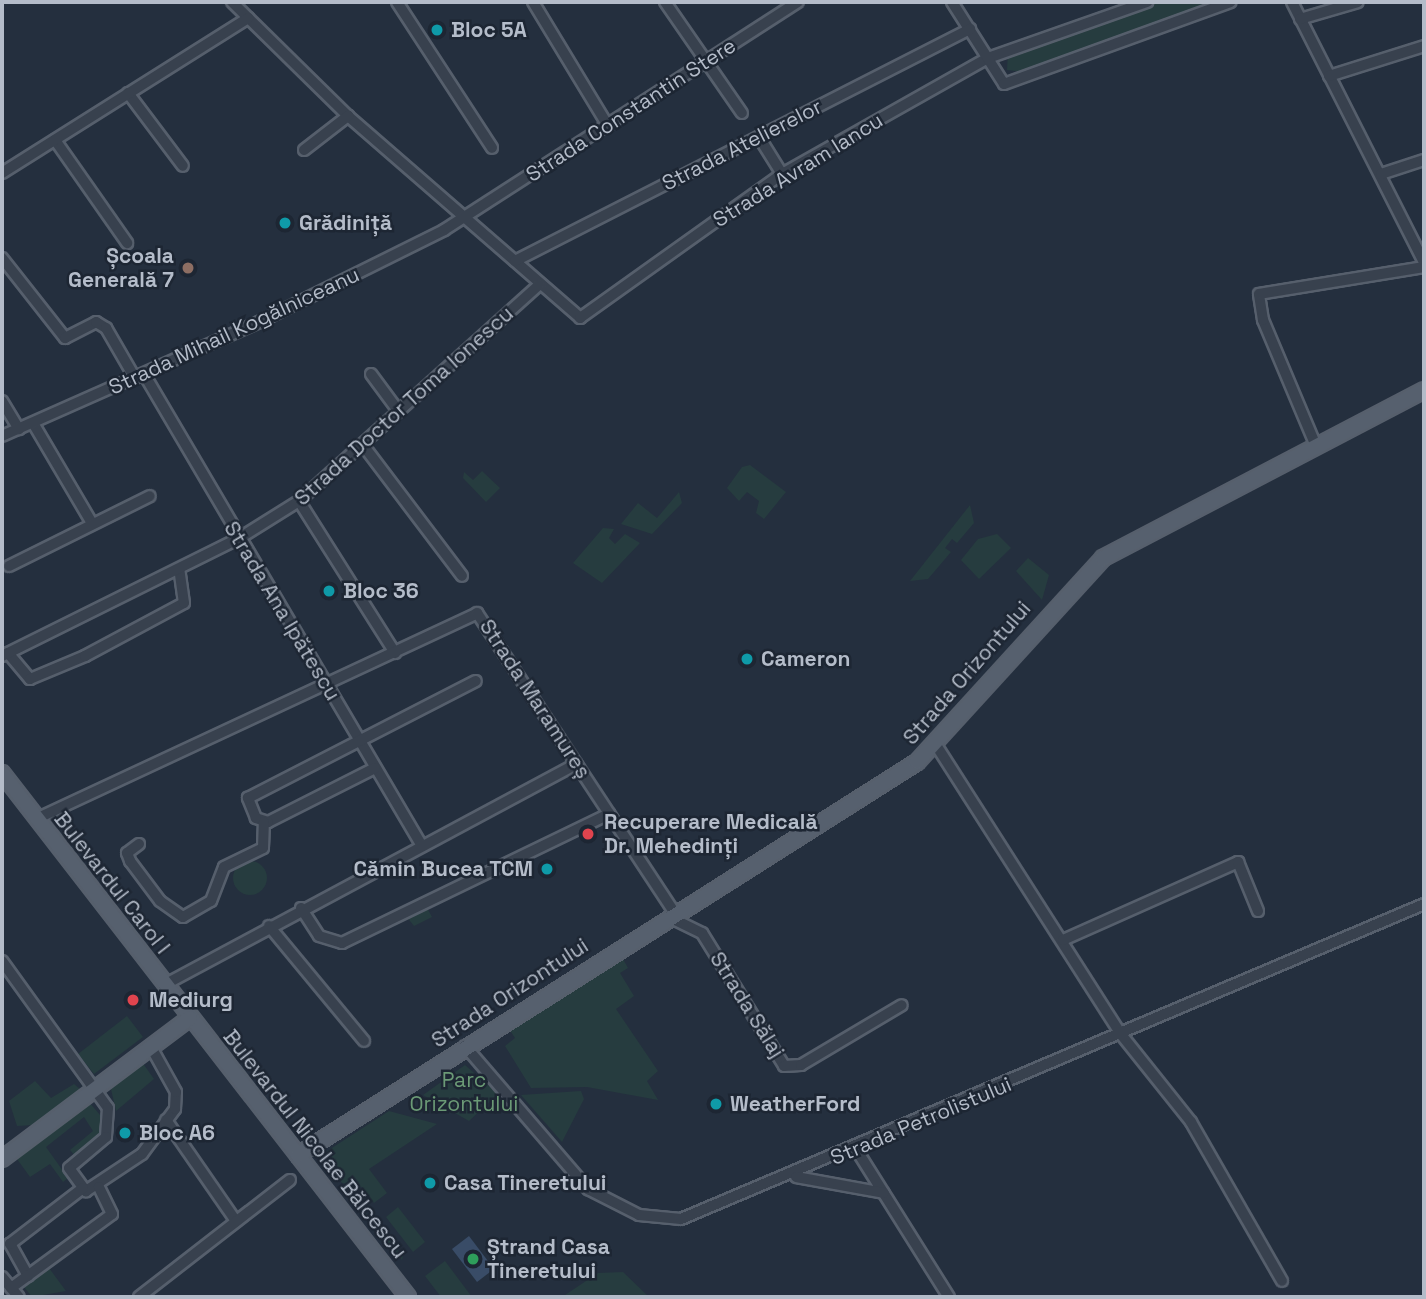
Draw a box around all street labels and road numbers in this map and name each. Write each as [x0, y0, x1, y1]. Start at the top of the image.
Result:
street label: Strada Constantin Stere [521, 33, 741, 187]
street label: Strada Atelierelor [658, 94, 826, 196]
street label: Strada Avram Iancu [708, 107, 888, 233]
street label: Strada Mihail Kogălniceanu [105, 262, 363, 400]
street label: Strada Doctor Toma Ionescu [289, 301, 519, 511]
street label: Strada Ana Ipătescu [218, 517, 346, 705]
street label: Strada Orizontului [898, 596, 1036, 750]
street label: Strada Maramureș [474, 615, 596, 783]
street label: Bulevardul Carol I [49, 807, 175, 959]
street label: Strada Orizontului [427, 933, 593, 1053]
street label: Strada Sălaj [704, 947, 790, 1063]
street label: Bulevardul Nicolae Bălcescu [218, 1025, 412, 1263]
street label: Strada Petrolistului [827, 1071, 1015, 1171]

